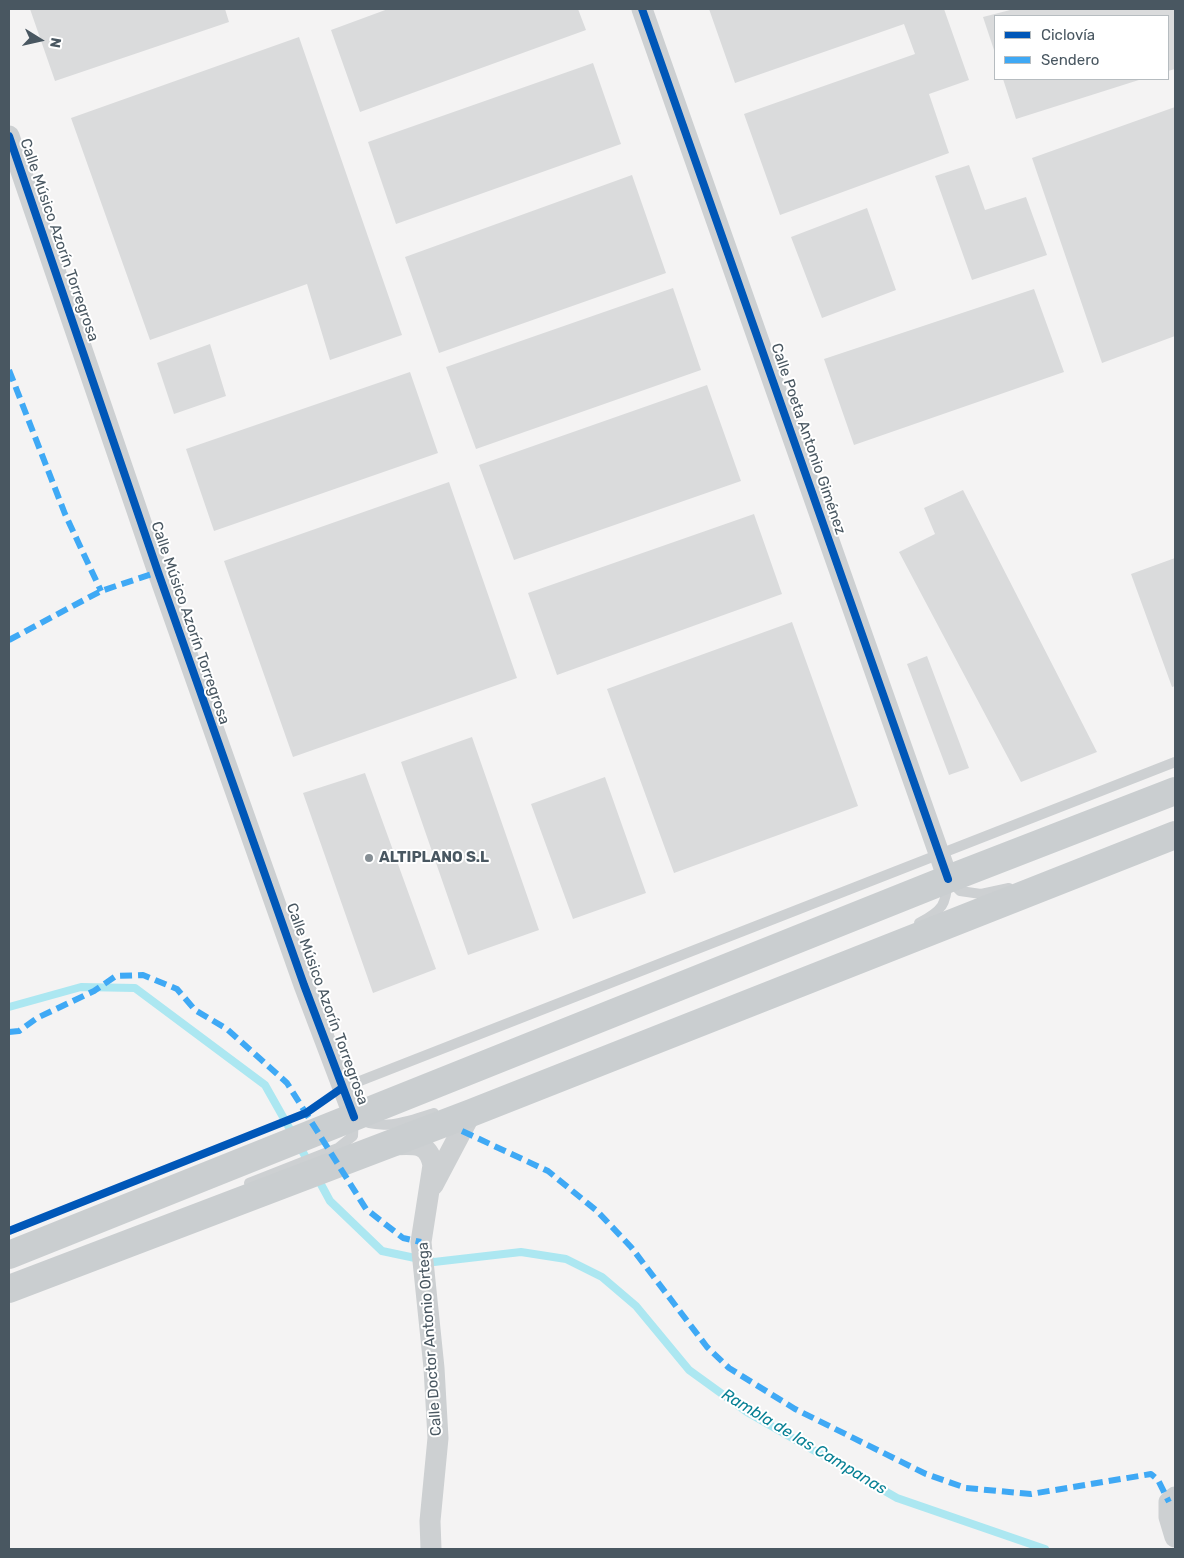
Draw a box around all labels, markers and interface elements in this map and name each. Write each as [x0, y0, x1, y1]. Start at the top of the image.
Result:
north arrow [15, 15, 65, 65]
legend [994, 15, 1169, 80]
text: Ciclovía [1041, 26, 1095, 44]
text: N [46, 36, 65, 49]
text: Sendero [1041, 51, 1099, 69]
street label: Calle Músico Azorín Torregrosa [16, 136, 102, 344]
street label: Calle Poeta Antonio Giménez [767, 341, 849, 537]
street label: Calle Músico Azorín Torregrosa [147, 519, 233, 727]
place label: ALTIPLANO S.L [379, 849, 489, 867]
marker: ALTIPLANO S.L [363, 852, 375, 864]
street label: Calle Músico Azorín Torregrosa [282, 901, 372, 1107]
street label: Calle Doctor Antonio Ortega [414, 1241, 446, 1437]
water label: Rambla de las Campanas [718, 1385, 890, 1499]

